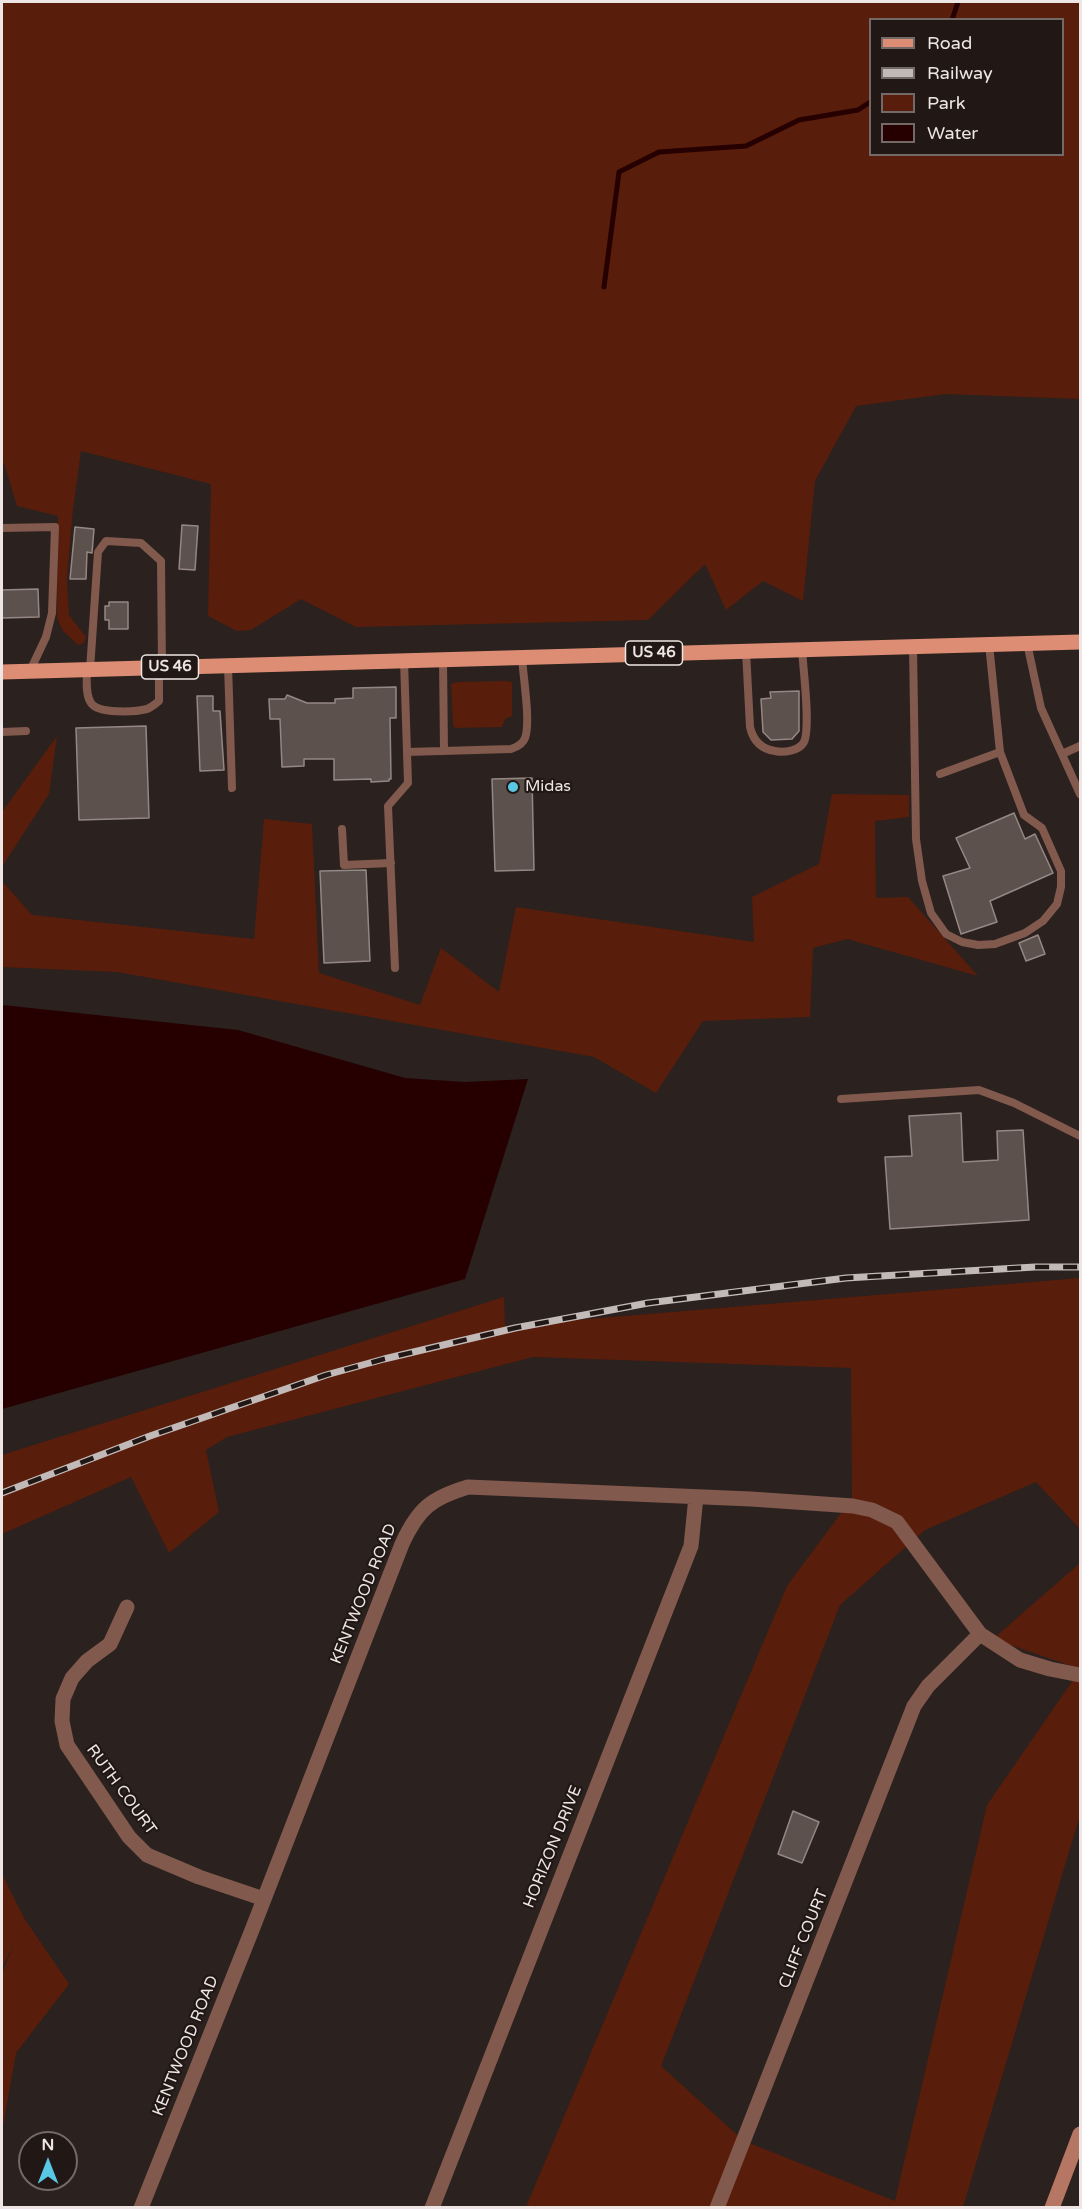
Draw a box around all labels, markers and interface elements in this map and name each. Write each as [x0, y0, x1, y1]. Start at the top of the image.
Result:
legend [869, 18, 1064, 156]
text: Road [927, 32, 972, 54]
text: Railway [927, 62, 993, 84]
text: Park [927, 92, 965, 114]
text: Water [927, 122, 978, 144]
road number: US 46 [626, 641, 682, 665]
road number: US 46 [142, 655, 198, 679]
place label: Midas [525, 777, 571, 797]
marker: Midas [506, 780, 520, 794]
street label: KENTWOOD ROAD [327, 1521, 401, 1667]
street label: RUTH COURT [82, 1741, 160, 1839]
street label: HORIZON DRIVE [520, 1783, 586, 1911]
street label: CLIFF COURT [775, 1886, 833, 1992]
street label: KENTWOOD ROAD [149, 1973, 223, 2119]
north arrow [18, 2131, 78, 2191]
text: N [42, 2135, 54, 2155]

